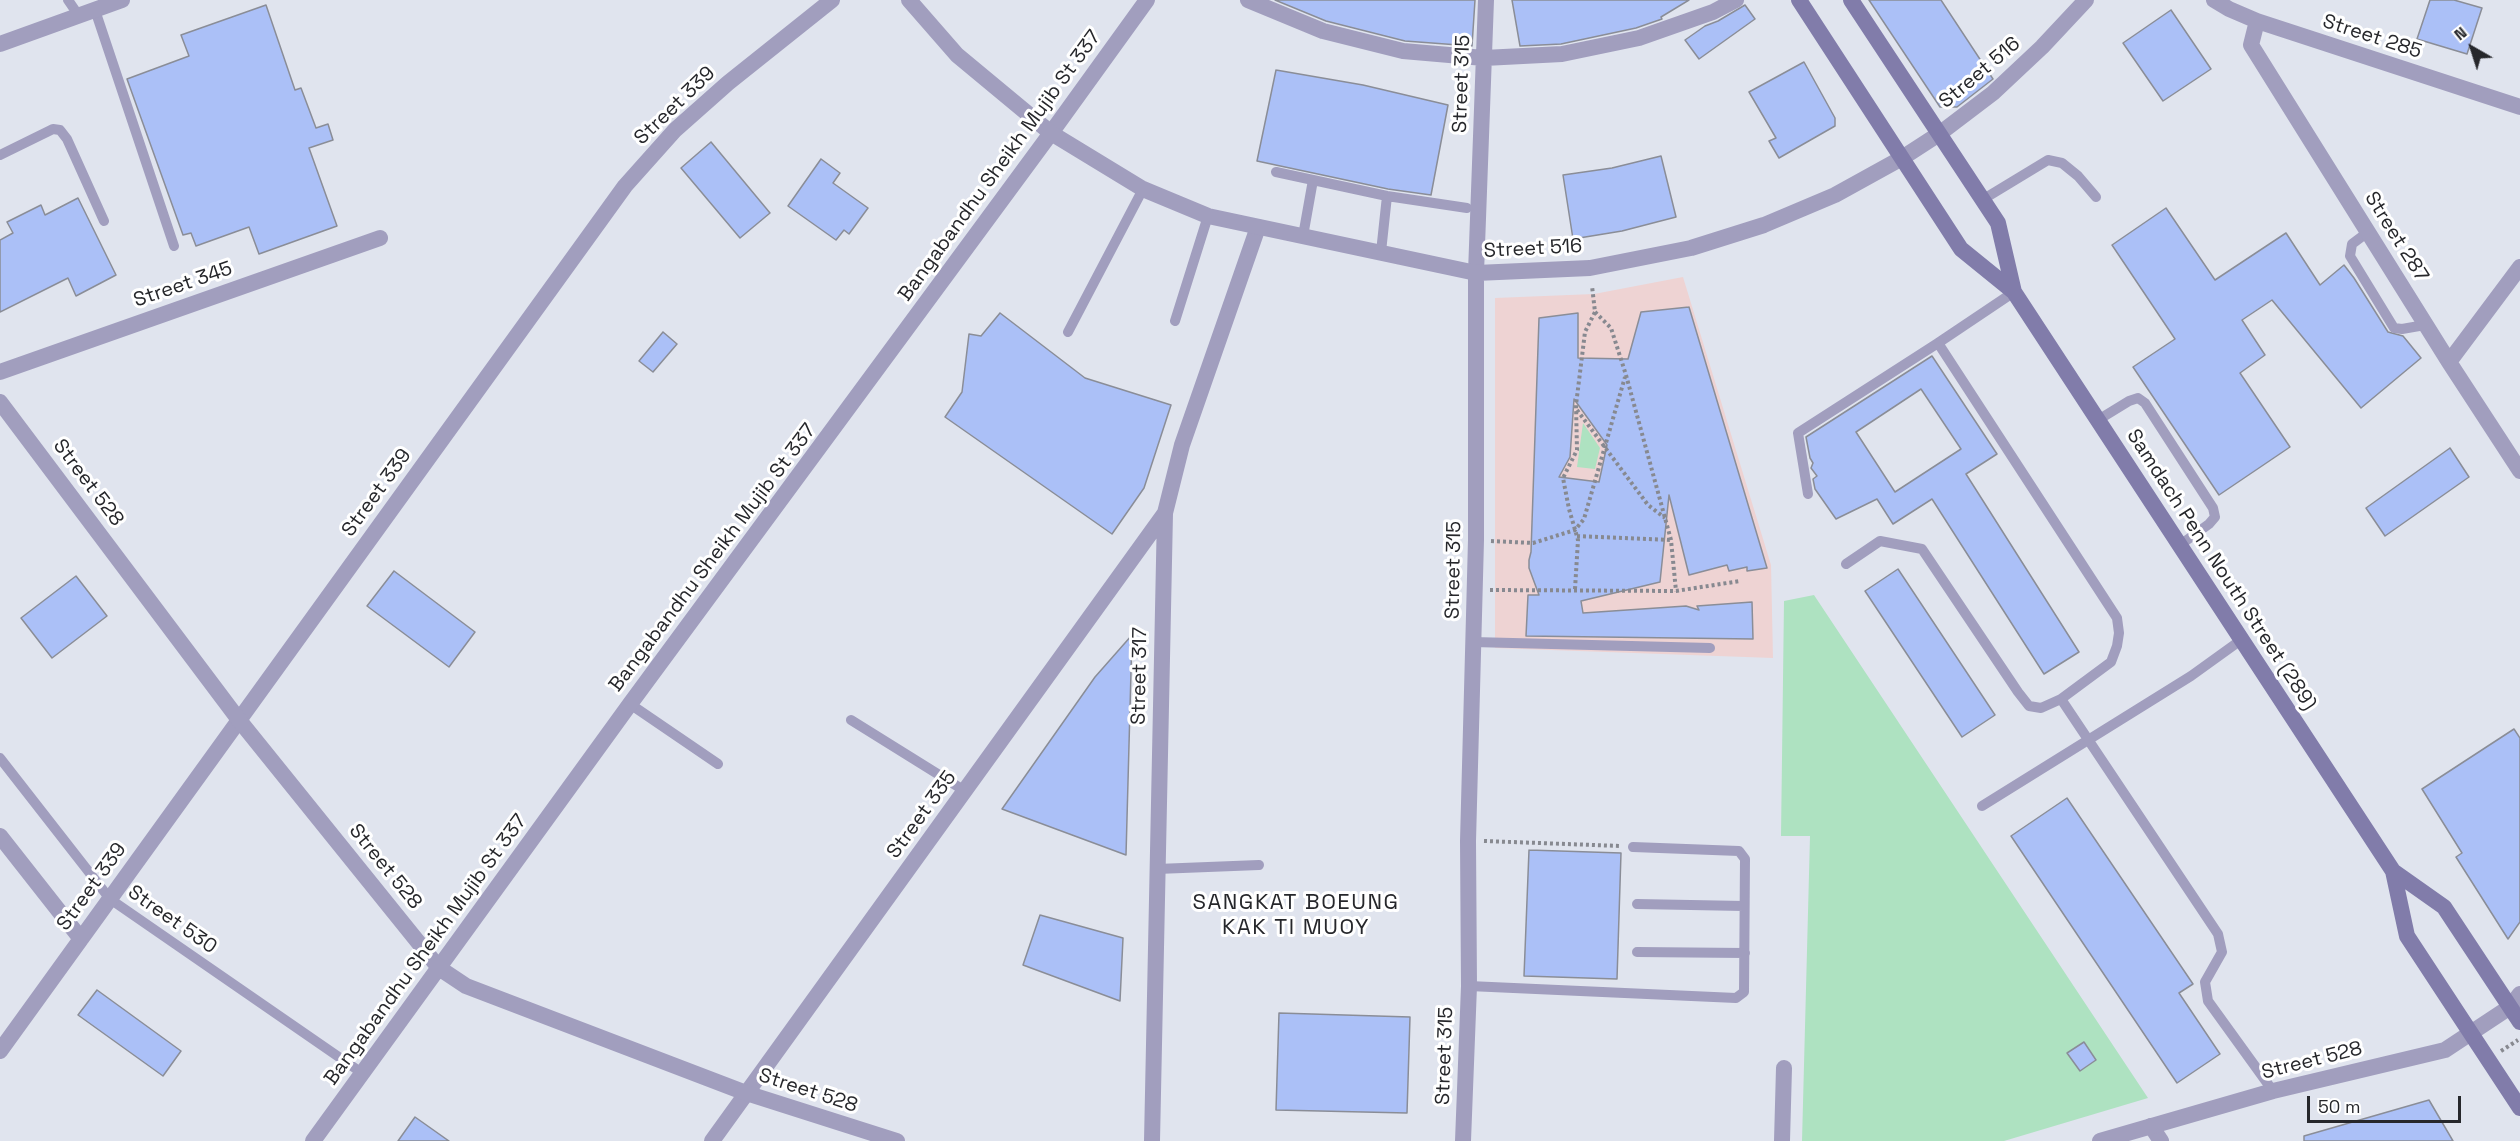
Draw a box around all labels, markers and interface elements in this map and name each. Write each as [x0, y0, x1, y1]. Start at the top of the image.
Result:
street label: Street 285 [2319, 10, 2425, 64]
north arrow [2442, 18, 2502, 78]
text: N [2450, 22, 2471, 45]
street label: Bangabandhu Sheikh Mujib St 337 [894, 26, 1106, 306]
street label: Street 516 [1935, 32, 2025, 114]
street label: Street 315 [1448, 34, 1476, 134]
street label: Street 339 [630, 62, 720, 150]
street label: Street 287 [2359, 187, 2433, 287]
street label: Street 516 [1483, 234, 1583, 264]
street label: Street 345 [130, 257, 236, 313]
street label: Bangabandhu Sheikh Mujib St 337 [604, 419, 822, 697]
street label: Samdach Penn Nouth Street (289) [2121, 425, 2321, 715]
street label: Street 528 [48, 435, 128, 531]
street label: Street 339 [337, 444, 417, 542]
street label: Street 315 [1441, 521, 1467, 619]
street label: Street 317 [1127, 627, 1153, 725]
street label: Street 335 [882, 767, 962, 863]
street label: Bangabandhu Sheikh Mujib St 337 [320, 810, 532, 1090]
street label: Street 528 [343, 820, 427, 914]
street label: Street 339 [52, 838, 132, 936]
street label: Street 530 [123, 881, 221, 959]
district label: SANGKAT BOEUNG KAK TI MUOY [1192, 890, 1400, 942]
street label: Street 315 [1431, 1006, 1459, 1106]
street label: Street 528 [2259, 1037, 2365, 1085]
street label: Street 528 [755, 1064, 861, 1118]
scale bar [2310, 1084, 2464, 1122]
text: 50 m [2318, 1095, 2360, 1118]

